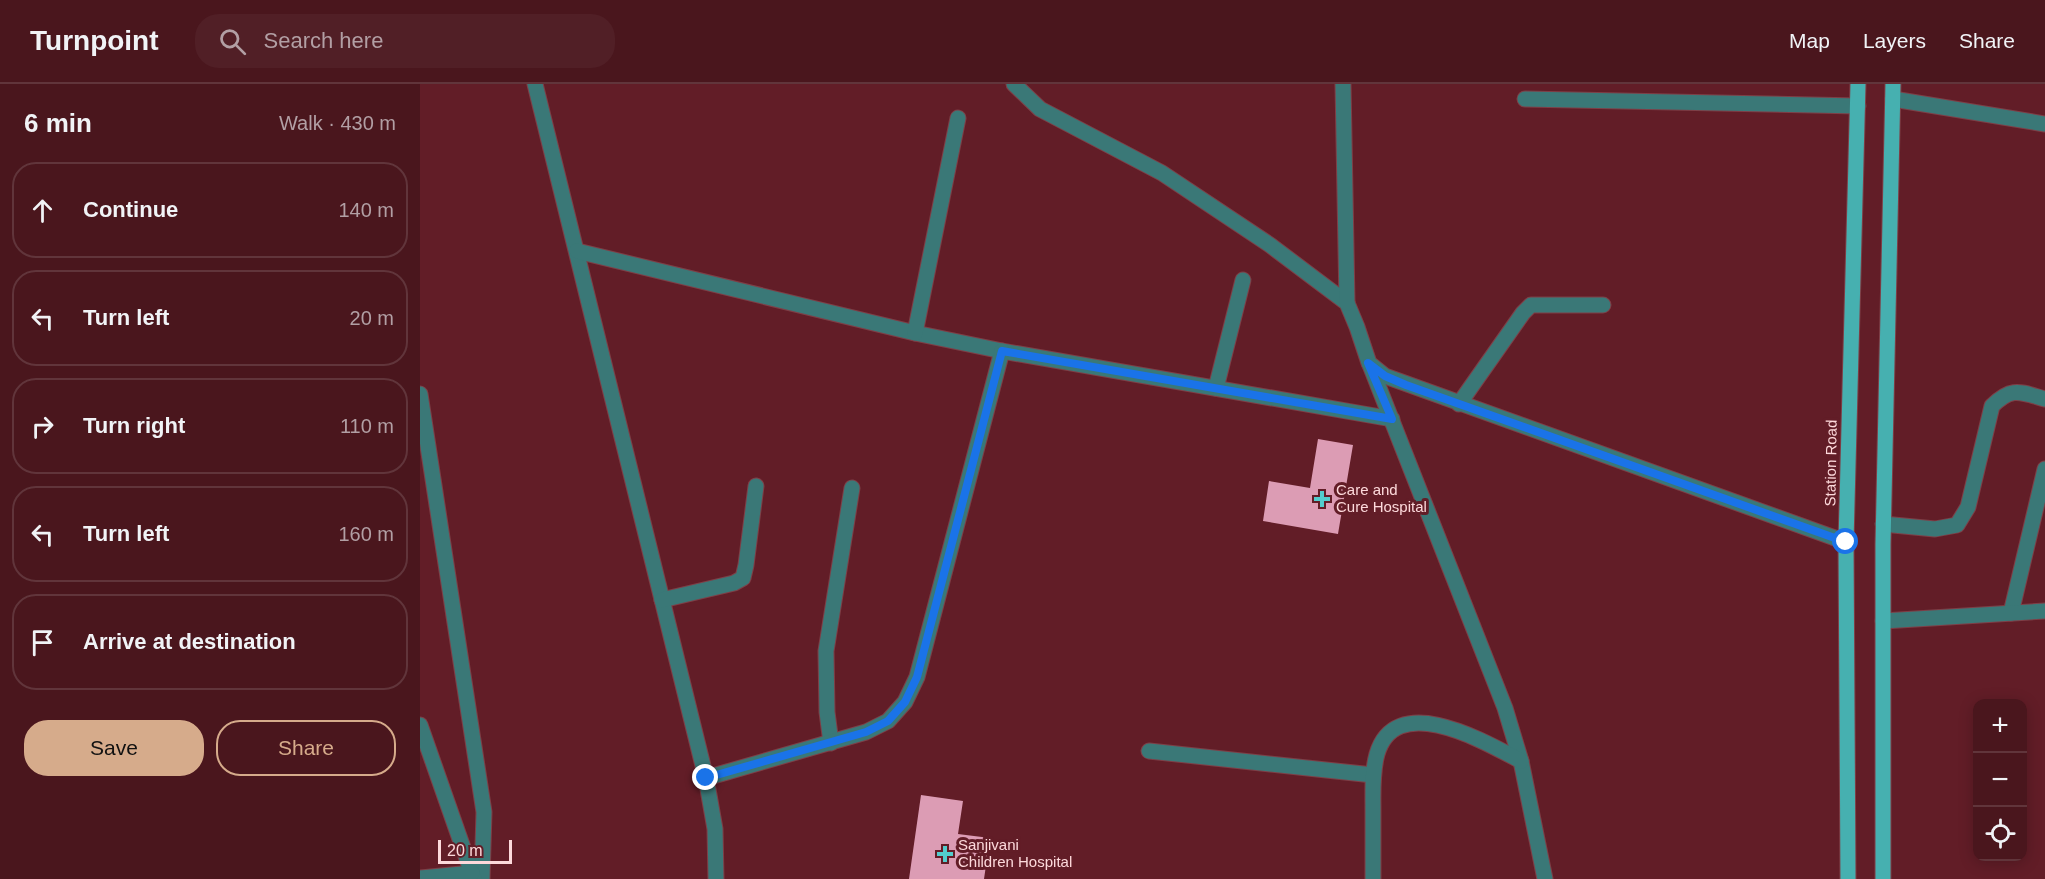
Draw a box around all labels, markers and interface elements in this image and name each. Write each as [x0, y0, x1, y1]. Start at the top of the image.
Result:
search box [195, 14, 615, 68]
text: Turnpoint [30, 25, 159, 56]
icon: search [216, 25, 249, 58]
text: Search here [264, 28, 383, 53]
text: Map [1789, 29, 1830, 52]
text: Layers [1863, 29, 1926, 52]
text: Share [1959, 29, 2015, 52]
text: 6 min [24, 108, 92, 138]
text: Walk · 430 m [279, 112, 396, 134]
icon: ahead [26, 194, 59, 227]
text: Continue [83, 197, 178, 222]
text: 140 m [338, 199, 394, 221]
icon: left [26, 302, 59, 335]
text: Turn left [83, 305, 169, 330]
text: 20 m [350, 307, 394, 329]
icon: right [26, 410, 59, 443]
text: Turn right [83, 413, 185, 438]
text: 110 m [340, 415, 394, 437]
street label: Station Road [1821, 419, 1840, 507]
place label: Care and Cure Hospital [1336, 481, 1427, 515]
marker: Care and Cure Hospital [1313, 490, 1331, 508]
icon: left [26, 518, 59, 551]
text: Turn left [83, 521, 169, 546]
text: 160 m [338, 523, 394, 545]
route start [1832, 528, 1858, 554]
icon: arrive [26, 626, 59, 659]
text: Arrive at destination [83, 629, 296, 654]
map controls [1973, 699, 2027, 861]
button: + [1973, 699, 2027, 753]
button: Save [24, 720, 204, 776]
button: Share [216, 720, 396, 776]
button: − [1973, 753, 2027, 807]
route end [692, 764, 718, 790]
button: locate [1973, 807, 2027, 861]
place label: Sanjivani Children Hospital [958, 836, 1072, 870]
scale bar [438, 837, 512, 864]
text: 20 m [447, 842, 483, 859]
marker: Sanjivani Children Hospital [936, 845, 954, 863]

